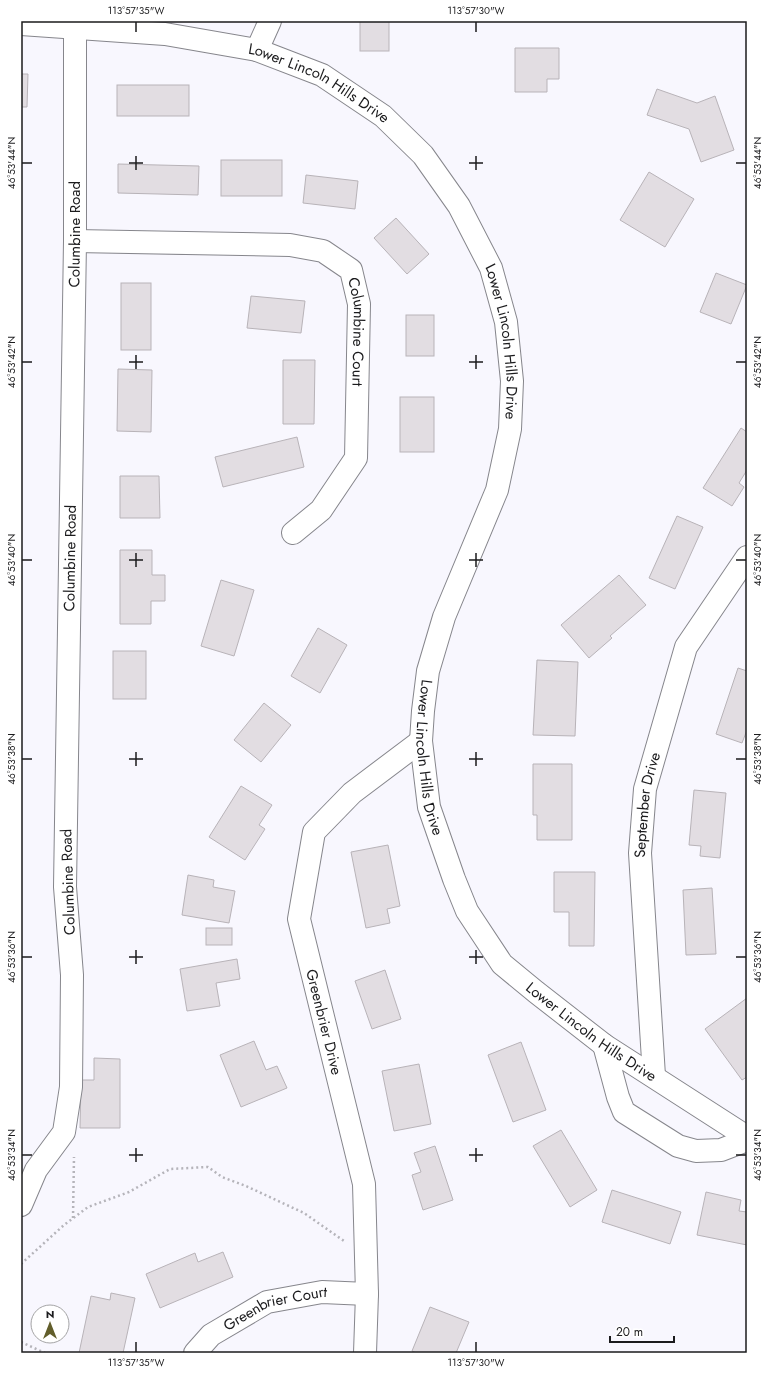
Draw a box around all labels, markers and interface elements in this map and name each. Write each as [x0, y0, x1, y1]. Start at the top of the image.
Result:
text: 113°57'35"W [108, 3, 164, 18]
text: 113°57'30"W [448, 3, 505, 18]
street label: Lower Lincoln Hills Drive [247, 38, 395, 128]
text: 46°53'44"N [4, 137, 19, 189]
text: 46°53'44"N [750, 137, 765, 189]
street label: Columbine Road [63, 181, 86, 288]
street label: Lower Lincoln Hills Drive [480, 260, 523, 420]
street label: Columbine Court [342, 275, 370, 387]
text: 46°53'42"N [4, 336, 19, 388]
text: 46°53'42"N [750, 336, 765, 388]
street label: Columbine Road [58, 505, 82, 612]
text: 46°53'40"N [4, 534, 19, 586]
text: 46°53'40"N [750, 534, 765, 586]
street label: Lower Lincoln Hills Drive [410, 678, 449, 838]
text: 46°53'38"N [4, 733, 19, 785]
text: 46°53'38"N [750, 733, 765, 785]
street label: September Drive [629, 749, 666, 859]
street label: Columbine Road [55, 828, 81, 936]
text: 46°53'36"N [4, 931, 19, 983]
text: 46°53'36"N [750, 931, 765, 983]
street label: Greenbrier Drive [300, 967, 348, 1077]
street label: Lower Lincoln Hills Drive [521, 977, 661, 1087]
text: 46°53'34"N [4, 1129, 19, 1181]
text: 46°53'34"N [750, 1129, 765, 1181]
street label: Greenbrier Court [219, 1281, 328, 1336]
north arrow [30, 1304, 70, 1344]
text: N [46, 1306, 54, 1322]
scale bar [610, 1318, 674, 1344]
text: 20 m [616, 1323, 643, 1341]
text: 113°57'35"W [108, 1355, 164, 1370]
text: 113°57'30"W [448, 1355, 505, 1370]

